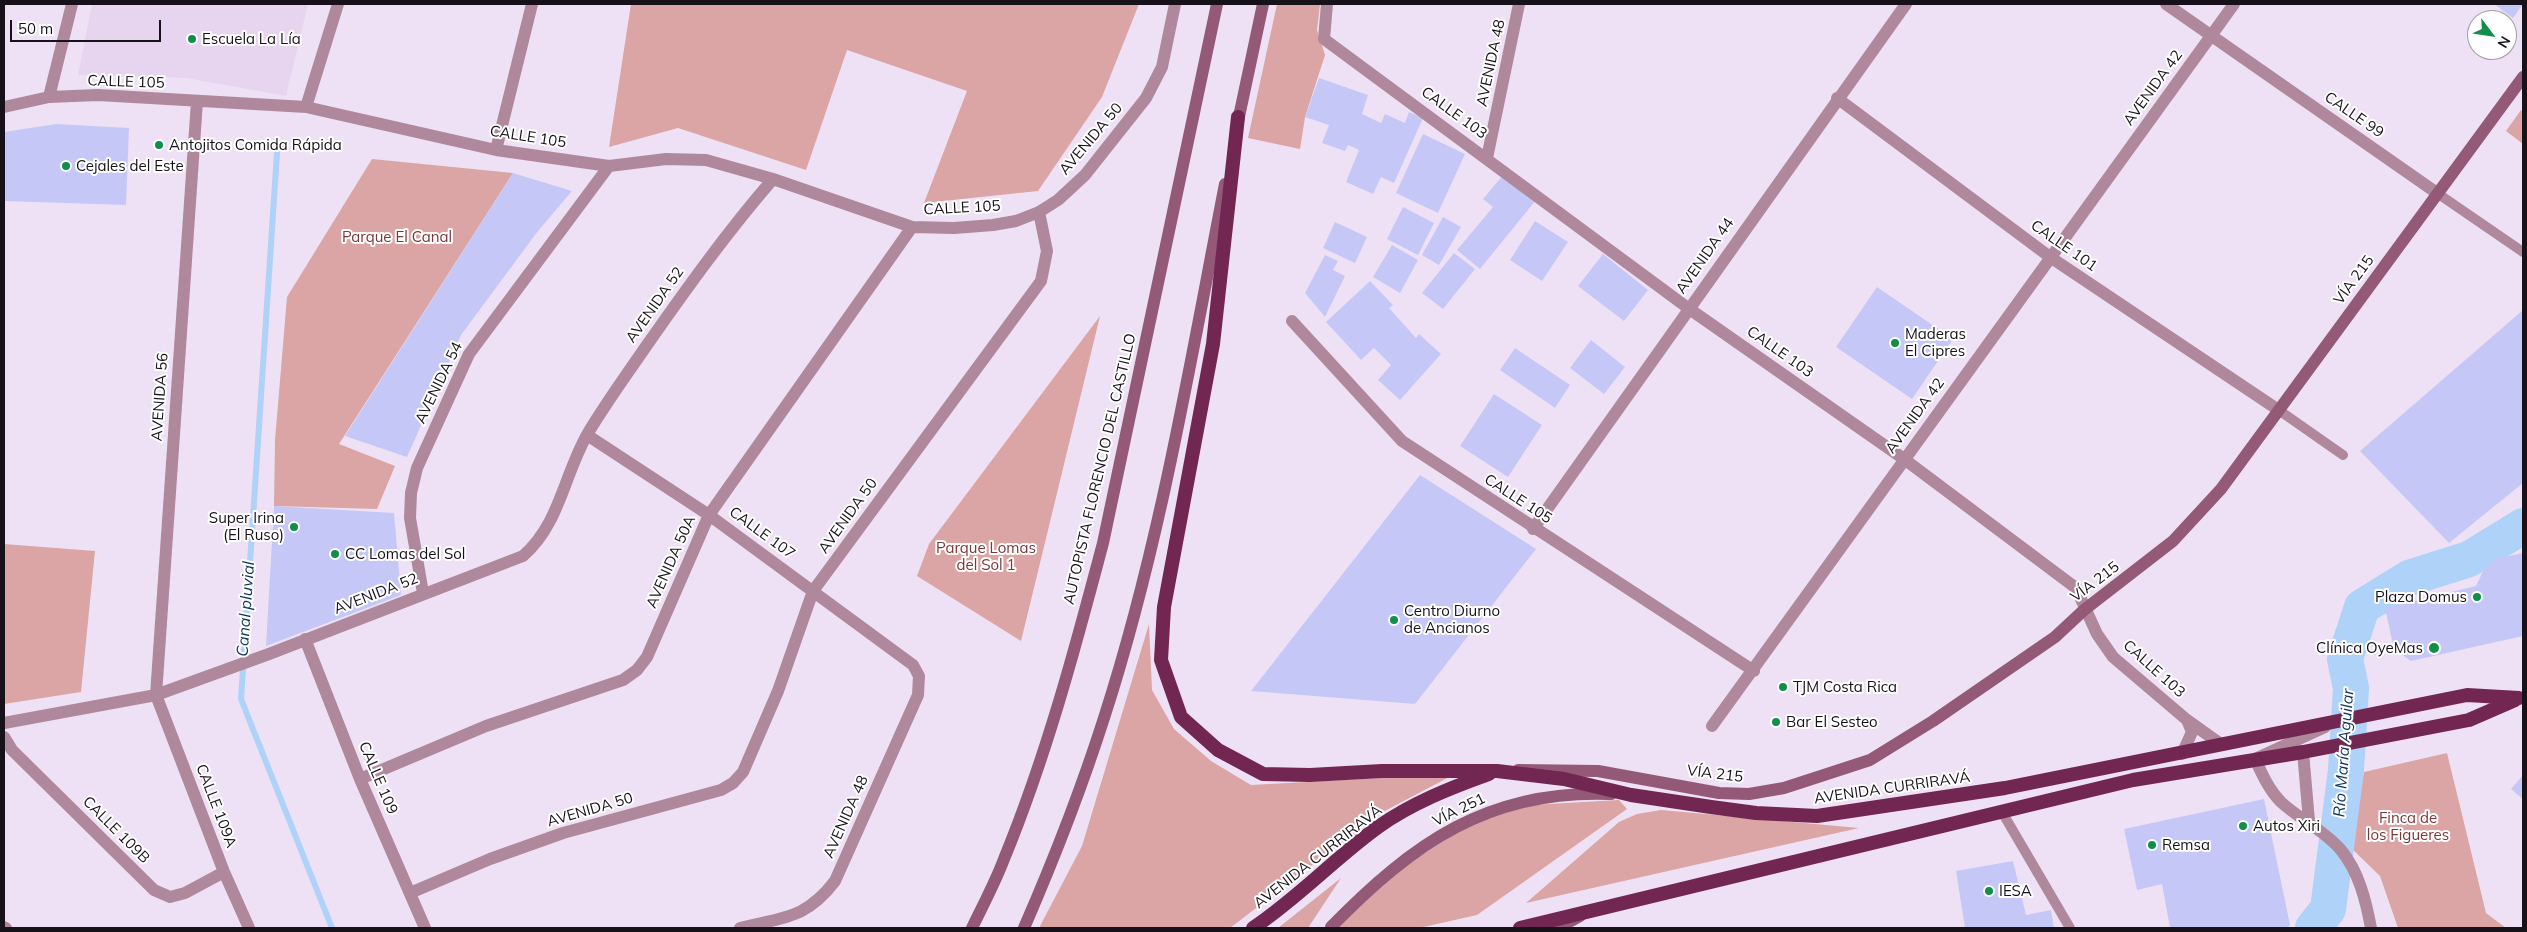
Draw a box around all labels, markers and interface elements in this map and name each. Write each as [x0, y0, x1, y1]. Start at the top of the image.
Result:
scale bar [12, 10, 164, 42]
north arrow [2467, 10, 2517, 60]
street label: AVENIDA 48 [1473, 18, 1509, 108]
text: 50 m [18, 19, 53, 38]
place label: Escuela La Lía [202, 30, 301, 48]
marker: Escuela La Lía [186, 33, 198, 45]
text: N [2494, 33, 2514, 51]
street label: AVENIDA 42 [2120, 47, 2186, 129]
street label: CALLE 105 [87, 72, 165, 92]
street label: CALLE 103 [1418, 83, 1490, 143]
street label: CALLE 99 [2321, 88, 2387, 142]
street label: AVENIDA 50 [1056, 99, 1126, 179]
street label: CALLE 105 [489, 122, 567, 152]
place label: Antojitos Comida Rápida [169, 136, 342, 154]
marker: Antojitos Comida Rápida [153, 139, 165, 151]
place label: Cejales del Este [76, 157, 184, 175]
marker: Cejales del Este [60, 160, 72, 172]
street label: CALLE 105 [923, 197, 1001, 219]
street label: AVENIDA 44 [1672, 215, 1738, 297]
street label: CALLE 101 [2027, 217, 2101, 275]
park label: Parque El Canal [342, 228, 452, 246]
street label: VÍA 215 [2330, 252, 2378, 308]
street label: AVENIDA 52 [622, 264, 688, 346]
street label: CALLE 103 [1743, 323, 1817, 381]
place label: Maderas El Cipres [1905, 325, 1966, 360]
street label: AUTOPISTA FLORENCIO DEL CASTILLO [1060, 332, 1140, 606]
marker: Maderas El Cipres [1889, 337, 1901, 349]
street label: AVENIDA 54 [412, 339, 466, 427]
street label: AVENIDA 56 [148, 352, 172, 442]
street label: AVENIDA 42 [1882, 375, 1948, 457]
street label: CALLE 105 [1481, 470, 1555, 528]
street label: AVENIDA 50 [815, 475, 881, 557]
street label: CALLE 107 [726, 503, 798, 563]
place label: Super Irina (El Ruso) [209, 509, 284, 544]
street label: AVENIDA 50A [643, 513, 699, 611]
marker: Super Irina (El Ruso) [288, 521, 300, 533]
park label: Parque Lomas del Sol 1 [936, 539, 1036, 574]
place label: CC Lomas del Sol [345, 545, 465, 563]
marker: CC Lomas del Sol [329, 548, 341, 560]
street label: VÍA 215 [2067, 558, 2123, 606]
water label: Canal pluvial [233, 561, 259, 657]
street label: AVENIDA 52 [331, 570, 421, 618]
place label: Plaza Domus [2375, 588, 2467, 606]
marker: Plaza Domus [2471, 591, 2483, 603]
place label: Centro Diurno de Ancianos [1404, 602, 1500, 637]
marker: Centro Diurno de Ancianos [1388, 614, 1400, 626]
street label: CALLE 103 [2119, 637, 2189, 701]
place label: Clínica OyeMas [2316, 639, 2423, 657]
marker: Clínica OyeMas [2427, 641, 2441, 655]
place label: TJM Costa Rica [1793, 678, 1897, 696]
marker: TJM Costa Rica [1777, 681, 1789, 693]
water label: Río María Aguilar [2330, 688, 2358, 818]
place label: Bar El Sesteo [1786, 713, 1878, 731]
marker: Bar El Sesteo [1770, 716, 1782, 728]
street label: CALLE 109 [355, 739, 401, 817]
street label: CALLE 109A [192, 762, 240, 850]
street label: VÍA 215 [1686, 762, 1744, 786]
street label: AVENIDA CURRIRAVÁ [1813, 768, 1971, 808]
street label: AVENIDA 48 [820, 773, 872, 861]
street label: AVENIDA 50 [545, 789, 635, 831]
street label: VÍA 251 [1430, 790, 1488, 830]
street label: CALLE 109B [79, 793, 153, 867]
street label: AVENIDA CURRIRAVÁ [1250, 801, 1386, 913]
park label: Finca de los Figueres [2367, 809, 2449, 844]
place label: Autos Xiri [2253, 817, 2320, 835]
marker: Autos Xiri [2237, 820, 2249, 832]
place label: Remsa [2162, 836, 2210, 854]
marker: Remsa [2146, 839, 2158, 851]
place label: IESA [1999, 882, 2032, 900]
marker: IESA [1983, 885, 1995, 897]

